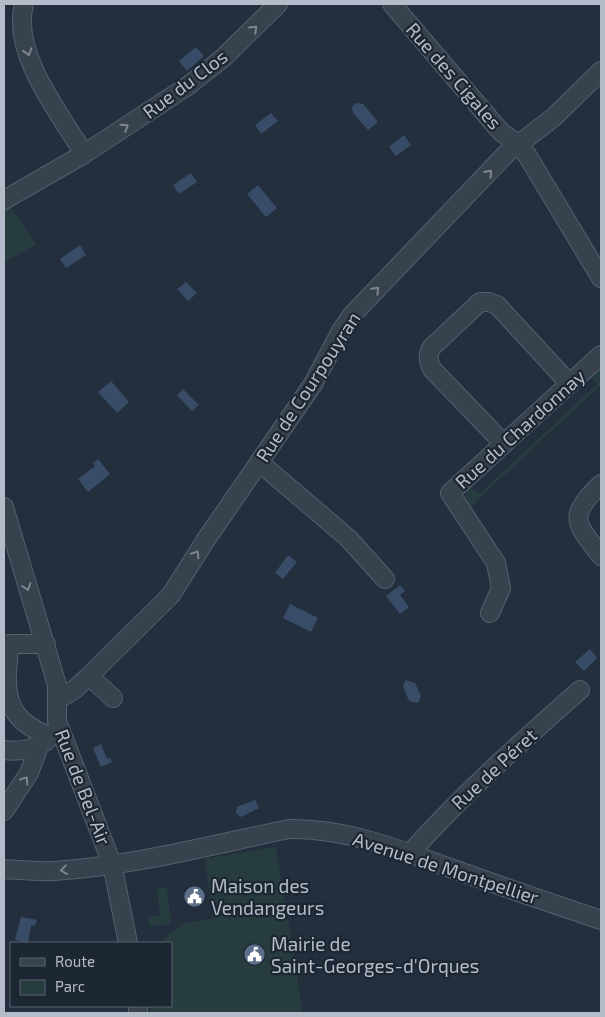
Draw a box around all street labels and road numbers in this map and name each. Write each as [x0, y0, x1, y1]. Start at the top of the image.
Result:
street label: Rue des Cigales [402, 18, 507, 134]
street label: Rue du Clos [138, 44, 232, 123]
street label: Rue de Courpouyran [250, 307, 365, 466]
street label: Rue du Chardonnay [450, 364, 589, 493]
street label: Rue de Péret [446, 723, 541, 814]
street label: Rue de Bel-Air [51, 726, 116, 848]
street label: Avenue de Montpellier [350, 827, 542, 909]

